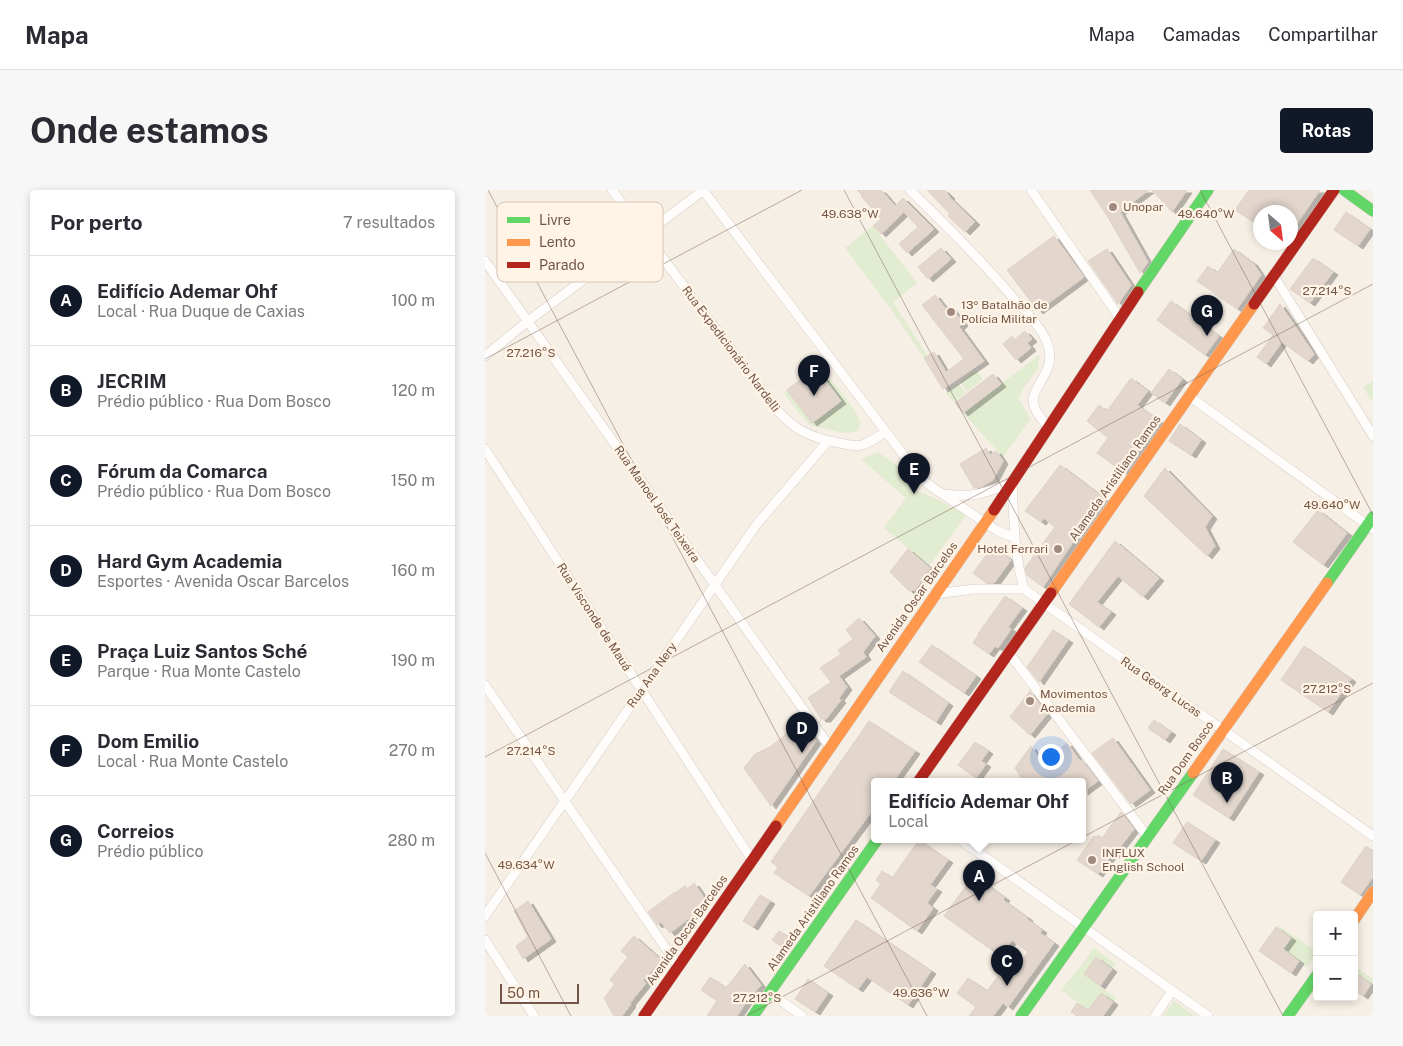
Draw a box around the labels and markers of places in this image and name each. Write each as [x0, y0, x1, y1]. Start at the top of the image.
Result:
place label: Unopar [1123, 200, 1164, 214]
marker: Unopar [1107, 201, 1119, 213]
pin: G [1191, 295, 1223, 336]
place label: 13º Batalhão de Polícia Militar [961, 298, 1048, 326]
marker: 13º Batalhão de Polícia Militar [945, 306, 957, 318]
pin: F [798, 355, 830, 396]
pin: E [898, 453, 930, 494]
place label: Hotel Ferrari [977, 542, 1048, 556]
marker: Hotel Ferrari [1052, 543, 1064, 555]
place label: Movimentos Academia [1040, 687, 1107, 715]
marker: Movimentos Academia [1024, 695, 1036, 707]
pin: D [786, 712, 818, 753]
pin: B [1211, 762, 1243, 803]
place label: INFLUX English School [1102, 846, 1185, 874]
marker: INFLUX English School [1086, 854, 1098, 866]
pin: A [963, 860, 995, 901]
pin: C [991, 945, 1023, 986]

